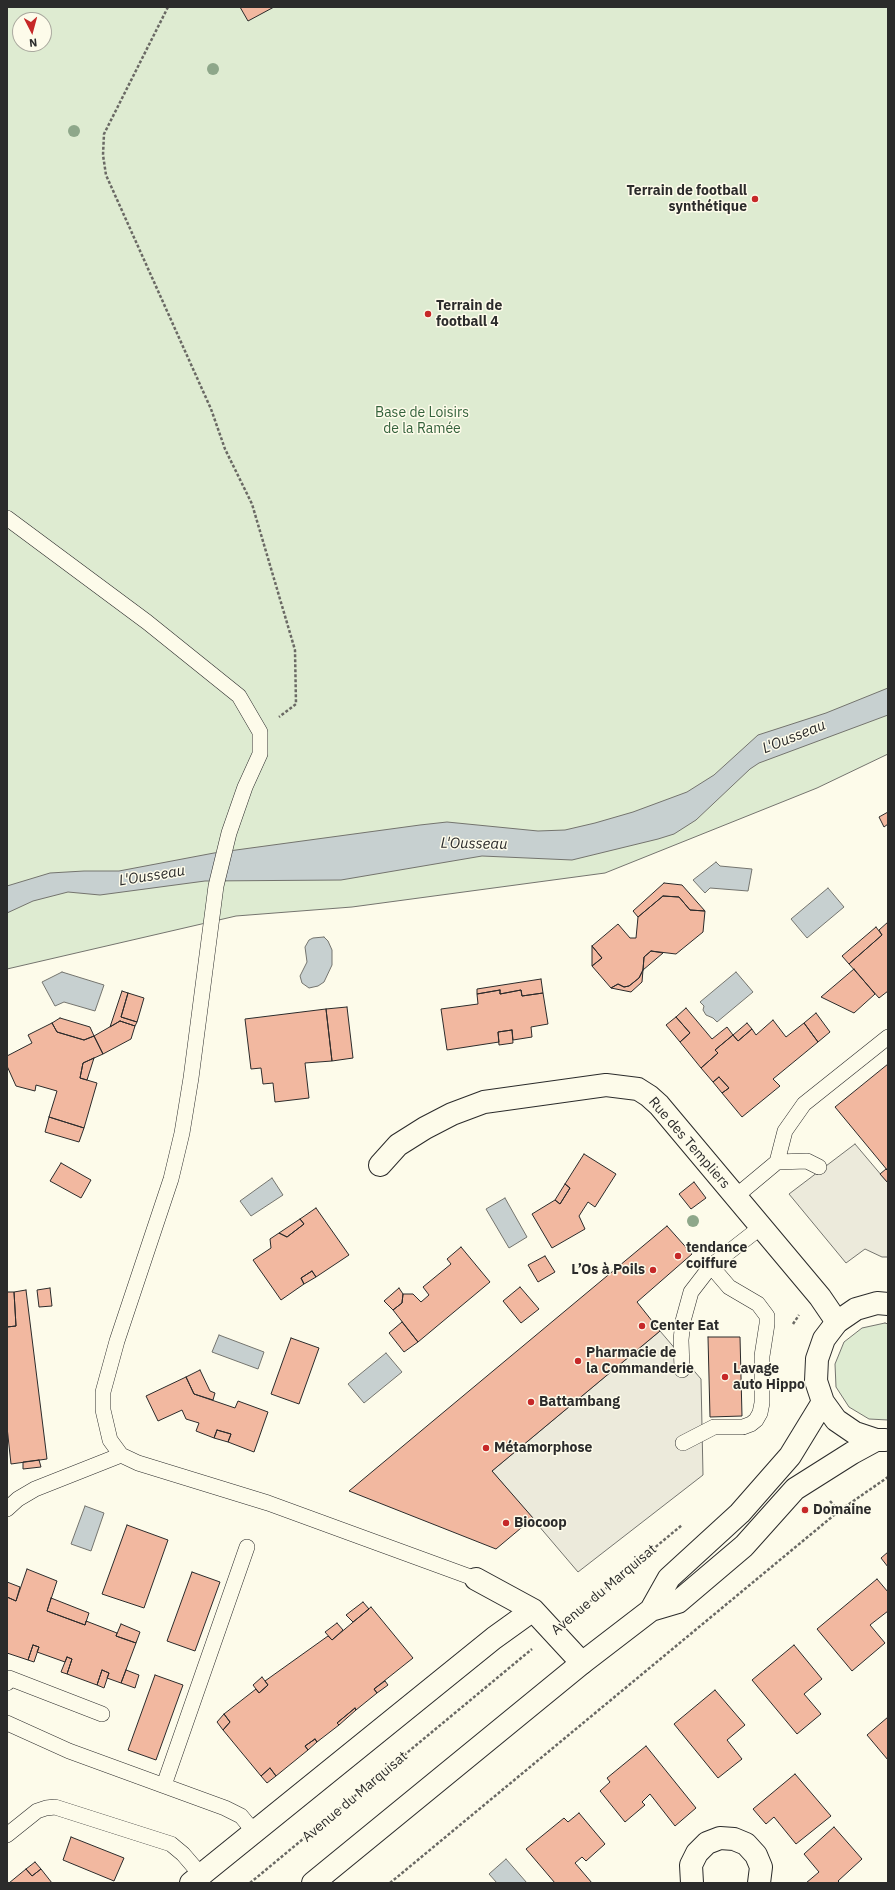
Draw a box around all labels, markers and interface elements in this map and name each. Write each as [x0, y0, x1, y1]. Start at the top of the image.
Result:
north arrow [12, 12, 52, 52]
text: N [28, 36, 38, 50]
place label: Terrain de football synthétique [627, 183, 747, 216]
marker: Terrain de football synthétique [750, 194, 760, 204]
place label: Terrain de football 4 [436, 298, 502, 330]
marker: Terrain de football 4 [423, 309, 433, 319]
park label: Base de Loisirs de la Ramée [375, 405, 469, 438]
water label: L'Ousseau [760, 716, 828, 758]
water label: L'Ousseau [440, 834, 508, 854]
water label: L'Ousseau [118, 862, 186, 890]
street label: Rue des Templiers [645, 1094, 733, 1192]
place label: tendance coiffure [686, 1240, 747, 1272]
marker: tendance coiffure [673, 1251, 683, 1261]
place label: L’Os à Poils [571, 1262, 645, 1278]
marker: L’Os à Poils [648, 1265, 658, 1275]
place label: Center Eat [650, 1318, 719, 1334]
marker: Center Eat [637, 1321, 647, 1331]
place label: Pharmacie de la Commanderie [586, 1345, 694, 1378]
marker: Pharmacie de la Commanderie [573, 1356, 583, 1366]
place label: Lavage auto Hippo [733, 1361, 805, 1394]
marker: Lavage auto Hippo [720, 1372, 730, 1382]
place label: Battambang [539, 1394, 620, 1410]
marker: Battambang [526, 1397, 536, 1407]
place label: Métamorphose [494, 1440, 592, 1456]
marker: Métamorphose [481, 1443, 491, 1453]
place label: Domaine [813, 1502, 871, 1518]
marker: Domaine [800, 1505, 810, 1515]
place label: Biocoop [514, 1515, 567, 1531]
marker: Biocoop [501, 1518, 511, 1528]
street label: Avenue du Marquisat [548, 1541, 660, 1639]
street label: Avenue du Marquisat [299, 1748, 411, 1846]

